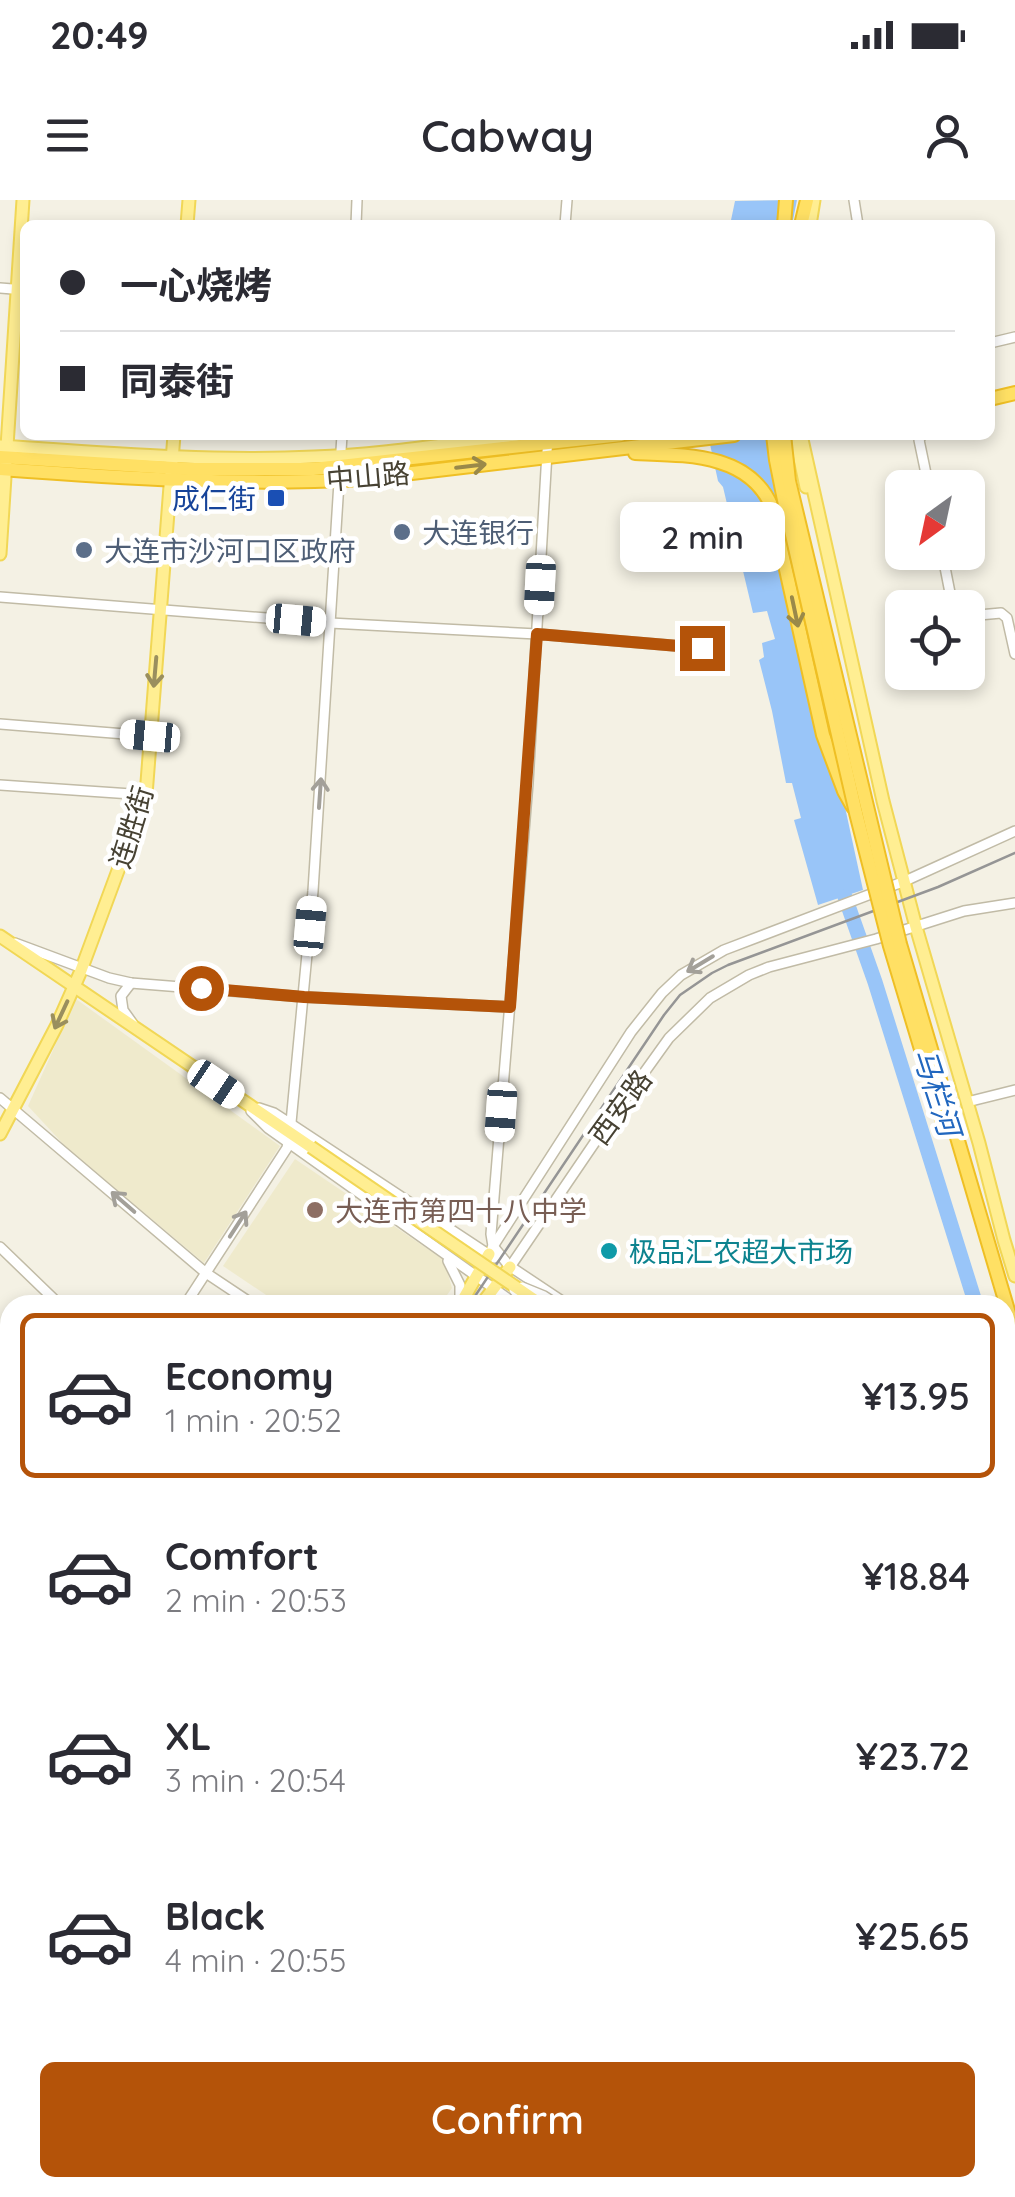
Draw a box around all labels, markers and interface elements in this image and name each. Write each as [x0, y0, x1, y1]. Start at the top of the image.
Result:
text: 20:49 [50, 11, 149, 59]
text: Cabway [421, 107, 594, 163]
icon: menu [40, 108, 95, 163]
icon: person [920, 108, 975, 163]
text: 一心烧烤 [120, 261, 272, 309]
text: 同泰街 [120, 357, 234, 405]
street label: 中山路 [325, 455, 411, 497]
one-way arrow [455, 456, 487, 475]
north arrow [885, 470, 985, 570]
map controls [885, 470, 985, 690]
place label: 成仁街 [172, 481, 256, 516]
marker: 成仁街 [265, 487, 287, 509]
callout: 2 min [620, 503, 784, 573]
place label: 大连银行 [422, 515, 534, 550]
text: 2 min [661, 517, 744, 557]
marker: 大连银行 [391, 521, 413, 543]
place label: 大连市沙河口区政府 [104, 533, 356, 568]
marker: 大连市沙河口区政府 [73, 539, 95, 561]
car [523, 554, 557, 616]
button: locate [885, 590, 985, 690]
one-way arrow [787, 595, 806, 627]
car [265, 602, 327, 638]
route end [680, 626, 725, 671]
one-way arrow [146, 655, 165, 687]
car [119, 718, 181, 754]
one-way arrow [310, 778, 329, 810]
street label: 连胜街 [102, 782, 160, 872]
car [292, 895, 328, 957]
one-way arrow [686, 954, 715, 974]
route start [179, 966, 224, 1011]
one-way arrow [50, 1000, 69, 1030]
water label: 马栏河 [905, 1043, 971, 1145]
car [183, 1055, 249, 1113]
street label: 西安路 [581, 1063, 659, 1151]
car [484, 1081, 518, 1143]
one-way arrow [110, 1191, 136, 1213]
place label: 大连市第四十八中学 [335, 1193, 587, 1228]
marker: 大连市第四十八中学 [304, 1199, 326, 1221]
one-way arrow [228, 1210, 249, 1238]
place label: 极品汇农超大市场 [629, 1234, 853, 1269]
marker: 极品汇农超大市场 [598, 1240, 620, 1262]
icon: car [45, 1351, 135, 1441]
text: Economy [165, 1352, 334, 1400]
text: ¥13.95 [861, 1372, 970, 1420]
text: 1 min · 20:52 [165, 1400, 342, 1440]
icon: car [45, 1531, 135, 1621]
text: Comfort [165, 1532, 319, 1580]
text: ¥18.84 [862, 1552, 970, 1600]
text: 2 min · 20:53 [165, 1580, 347, 1620]
icon: car [45, 1711, 135, 1801]
text: XL [165, 1712, 211, 1760]
text: ¥23.72 [856, 1732, 970, 1780]
text: 3 min · 20:54 [165, 1760, 346, 1800]
icon: car [45, 1891, 135, 1981]
text: Black [165, 1892, 265, 1940]
text: ¥25.65 [855, 1912, 970, 1960]
text: 4 min · 20:55 [165, 1940, 346, 1980]
button: Confirm [40, 2062, 975, 2177]

